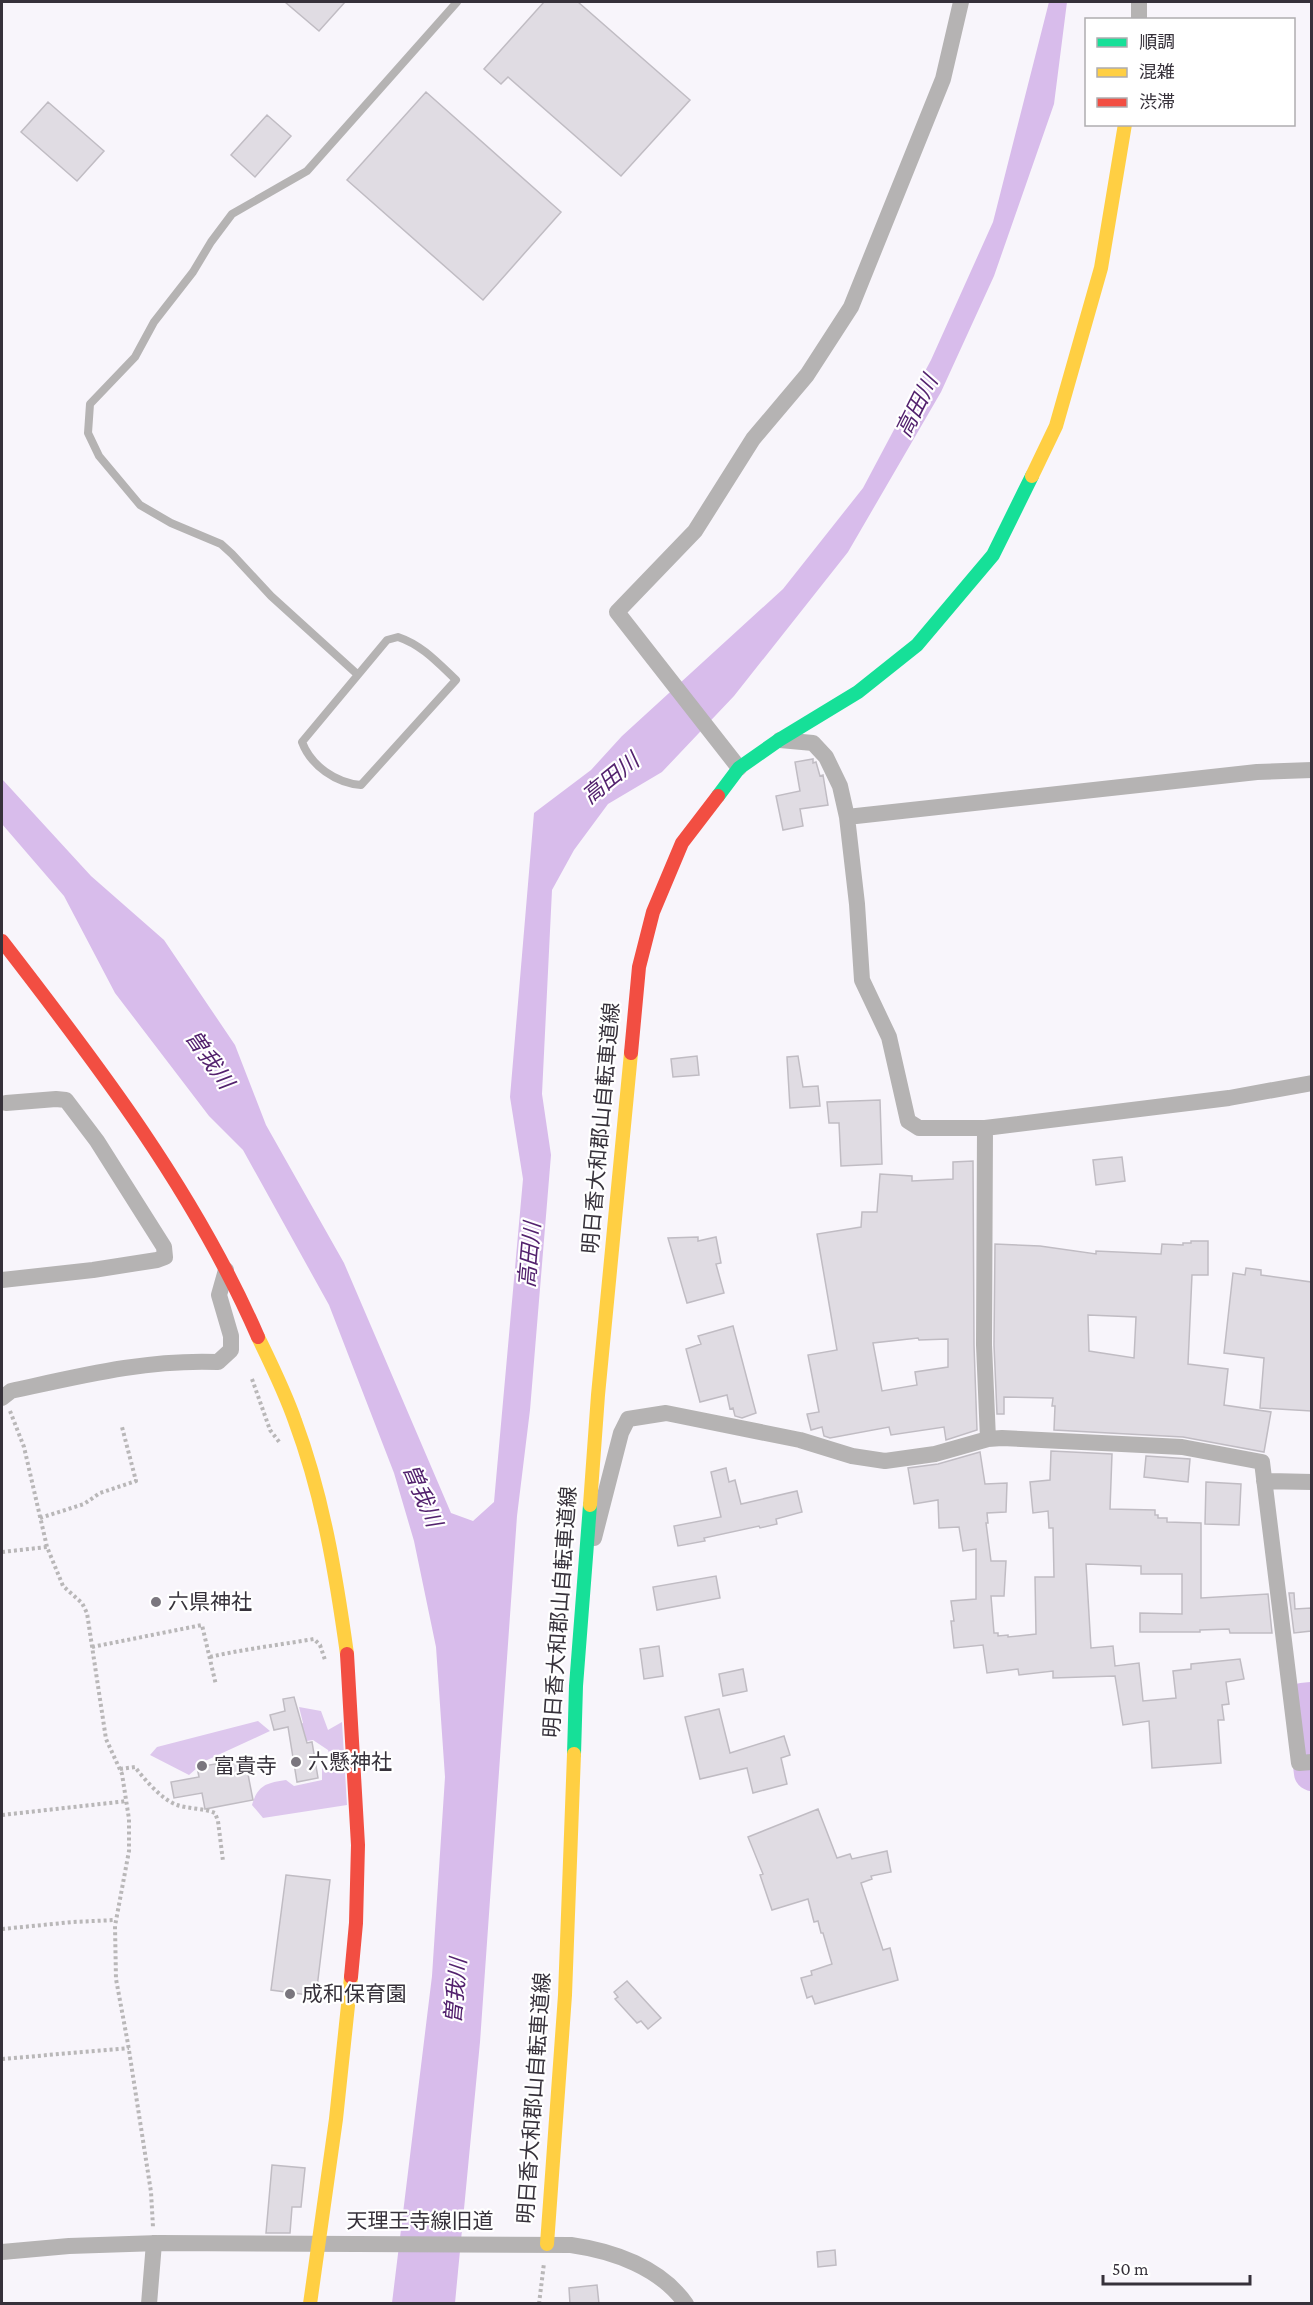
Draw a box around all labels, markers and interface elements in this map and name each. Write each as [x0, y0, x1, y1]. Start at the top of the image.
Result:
legend [1085, 18, 1295, 126]
text: 順調 [1139, 32, 1175, 52]
text: 混雑 [1139, 62, 1175, 82]
text: 渋滞 [1139, 92, 1175, 112]
water label: 高田川 [890, 369, 943, 441]
water label: 高田川 [577, 747, 645, 809]
street label: 明日香大和郡山自転車道線 [578, 1001, 624, 1255]
water label: 曽我川 [180, 1025, 240, 1095]
water label: 高田川 [514, 1219, 545, 1289]
water label: 曽我川 [398, 1460, 448, 1532]
street label: 明日香大和郡山自転車道線 [539, 1485, 581, 1739]
place label: 六県神社 [168, 1590, 252, 1614]
marker: 六県神社 [149, 1595, 163, 1609]
place label: 六懸神社 [308, 1750, 392, 1774]
place label: 富貴寺 [214, 1754, 277, 1778]
marker: 六懸神社 [289, 1755, 303, 1769]
marker: 富貴寺 [195, 1759, 209, 1773]
water label: 曽我川 [440, 1955, 471, 2025]
street label: 明日香大和郡山自転車道線 [513, 1971, 555, 2225]
place label: 成和保育園 [302, 1982, 407, 2006]
marker: 成和保育園 [283, 1987, 297, 2001]
street label: 天理王寺線旧道 [347, 2209, 494, 2233]
scale bar [1103, 2248, 1250, 2286]
text: 50 m [1112, 2259, 1149, 2279]

